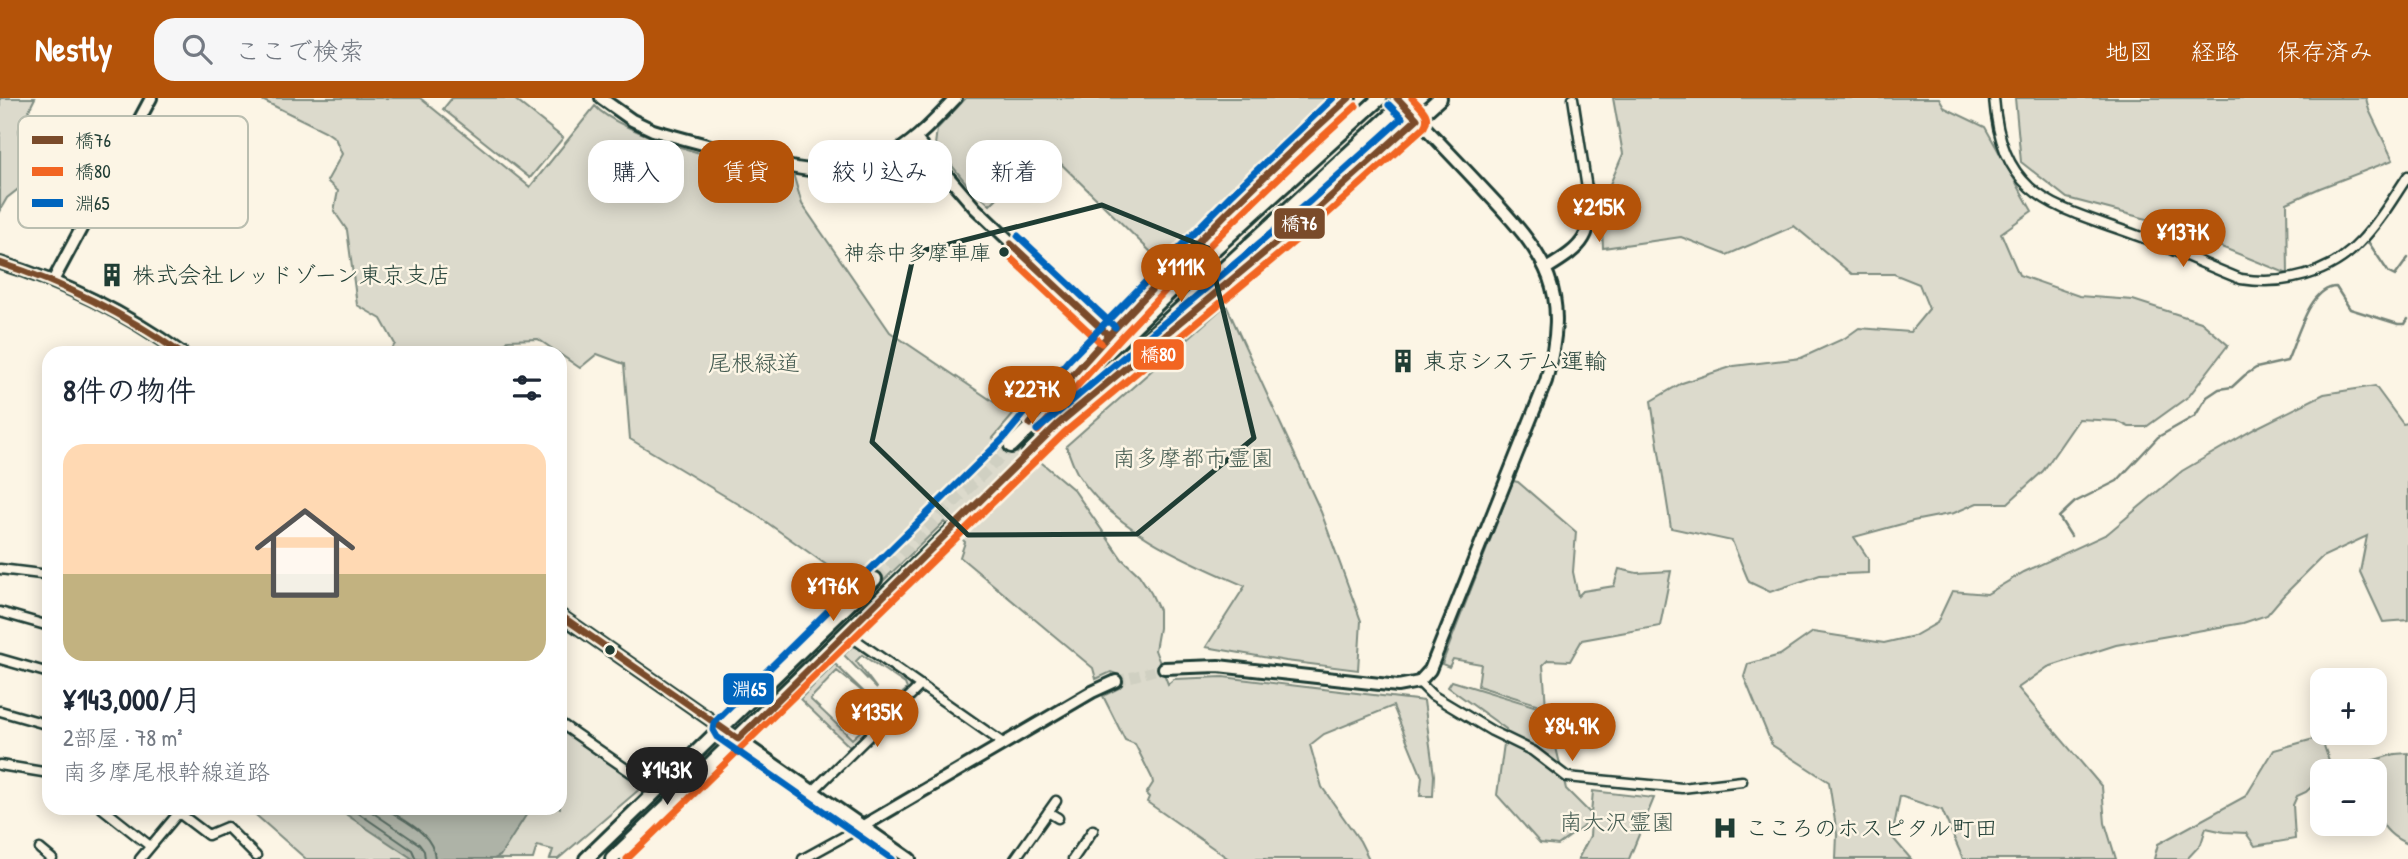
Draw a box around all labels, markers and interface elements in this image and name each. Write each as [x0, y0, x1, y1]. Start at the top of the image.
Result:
search box [154, 18, 644, 81]
text: Nestly [35, 27, 112, 71]
icon: search [178, 30, 216, 68]
text: ここで検索 [234, 33, 365, 68]
text: 地図 [2105, 35, 2153, 67]
text: 経路 [2191, 35, 2239, 67]
text: 保存済み [2277, 35, 2373, 67]
legend [18, 116, 248, 228]
text: 橋76 [75, 127, 111, 153]
chip: 購入 [588, 140, 684, 203]
chip: 賃貸 [698, 140, 794, 203]
chip: 絞り込み [808, 140, 952, 203]
chip: 新着 [966, 140, 1062, 203]
text: 橋80 [75, 158, 111, 184]
pin: ¥215K [1550, 184, 1648, 244]
text: 淵65 [75, 190, 110, 216]
text: ¥215K [1573, 191, 1625, 222]
line badge: 橋76 [1273, 207, 1326, 240]
pin: ¥137K [2134, 209, 2232, 269]
text: 橋76 [1281, 210, 1317, 236]
text: ¥137K [2157, 216, 2209, 247]
place label: 神奈中多摩車庫 [844, 238, 991, 267]
pin: ¥111K [1132, 244, 1230, 304]
marker: 神奈中多摩車庫 [997, 245, 1011, 259]
text: ¥111K [1157, 251, 1205, 282]
place label: 株式会社レッドゾーン東京支店 [132, 259, 451, 290]
building icon: 株式会社レッドゾーン東京支店 [98, 261, 126, 289]
line badge: 橋80 [1132, 338, 1185, 371]
text: 橋80 [1140, 341, 1176, 367]
place label: 東京システム運輸 [1423, 345, 1607, 376]
park label: 尾根緑道 [708, 347, 800, 378]
building icon: 東京システム運輸 [1389, 347, 1417, 375]
pin: ¥227K [983, 366, 1081, 426]
icon: filters [508, 369, 546, 407]
text: 8件の物件 [63, 370, 196, 410]
text: ¥227K [1004, 373, 1060, 404]
park label: 南多摩都市霊園 [1113, 442, 1274, 473]
icon: home [242, 490, 368, 616]
pin: ¥176K [784, 564, 882, 623]
text: ¥176K [807, 570, 859, 601]
unlabelled marker [603, 643, 617, 657]
map controls [2310, 668, 2387, 836]
button: + [2310, 668, 2387, 745]
line badge: 淵65 [722, 672, 775, 706]
text: 淵65 [732, 676, 767, 702]
text: ¥143,000/月 [63, 679, 202, 719]
pin: ¥135K [828, 690, 926, 749]
text: ¥135K [851, 696, 903, 727]
pin: ¥84.9K [1515, 704, 1629, 763]
text: ¥84.9K [1545, 710, 1599, 741]
text: 2部屋 · 78 m² [63, 722, 183, 753]
pin: ¥143K [618, 748, 716, 807]
text: ¥143K [642, 754, 692, 785]
text: 南多摩尾根幹線道路 [63, 756, 270, 787]
button: − [2310, 759, 2387, 836]
park label: 南大沢霊園 [1560, 806, 1675, 837]
place label: こころのホスピタル町田 [1745, 812, 1998, 843]
hospital icon: こころのホスピタル町田 [1711, 814, 1739, 842]

